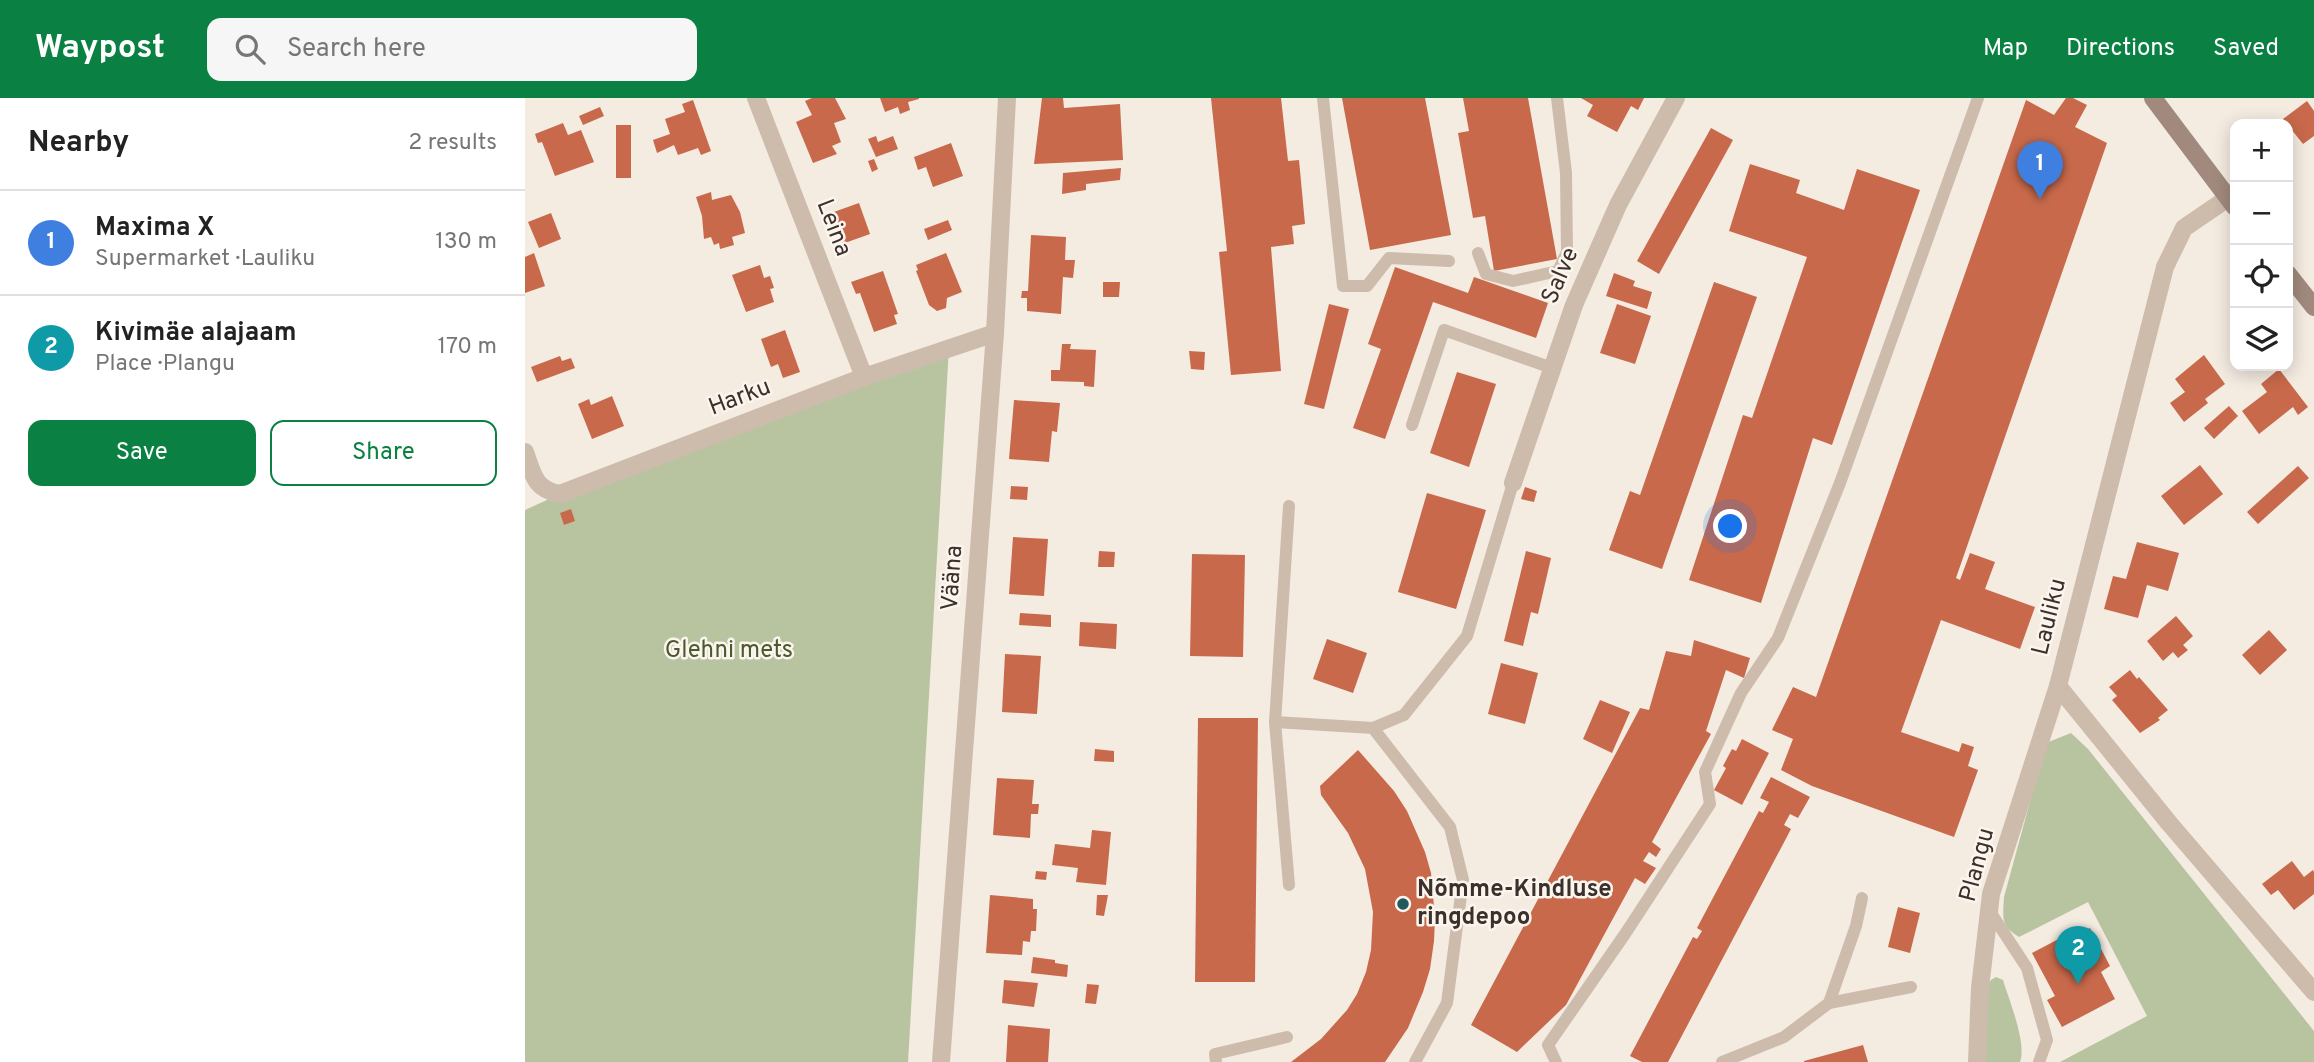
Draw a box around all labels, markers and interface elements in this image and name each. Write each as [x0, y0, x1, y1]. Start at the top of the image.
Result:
search box [207, 18, 697, 81]
text: Waypost [35, 28, 165, 70]
icon: search [231, 30, 269, 68]
text: Search here [287, 33, 426, 66]
text: Map [1983, 34, 2028, 64]
text: Directions [2066, 34, 2175, 64]
text: Saved [2213, 34, 2279, 64]
map controls [2230, 119, 2293, 371]
button: + [2230, 119, 2293, 182]
text: Nearby [28, 125, 129, 162]
text: 2 results [408, 129, 497, 158]
pin: 1 [2017, 141, 2063, 199]
button: − [2230, 182, 2293, 245]
street label: Leina [808, 195, 858, 261]
text: Maxima X [95, 212, 215, 245]
text: 1 [46, 228, 56, 257]
text: 130 m [435, 228, 497, 257]
street label: Salve [1536, 243, 1586, 309]
text: Supermarket · Lauliku [95, 245, 315, 274]
button: locate [2230, 245, 2293, 308]
button: layers [2230, 308, 2293, 371]
text: Kivimäe alajaam [95, 317, 297, 350]
text: 2 [44, 333, 58, 362]
text: 170 m [438, 333, 497, 362]
text: Place · Plangu [95, 350, 235, 379]
street label: Harku [705, 373, 775, 423]
button: Save [28, 420, 256, 486]
button: Share [270, 420, 497, 486]
your location [1713, 509, 1747, 543]
street label: Vääna [936, 544, 970, 612]
street label: Lauliku [2026, 576, 2074, 658]
park label: Glehni mets [665, 636, 793, 666]
street label: Plangu [1954, 825, 2002, 905]
place label: Nõmme-Kindluse ringdepoo [1417, 875, 1612, 933]
marker: Nõmme-Kindluse ringdepoo [1395, 896, 1411, 912]
pin: 2 [2055, 926, 2101, 984]

